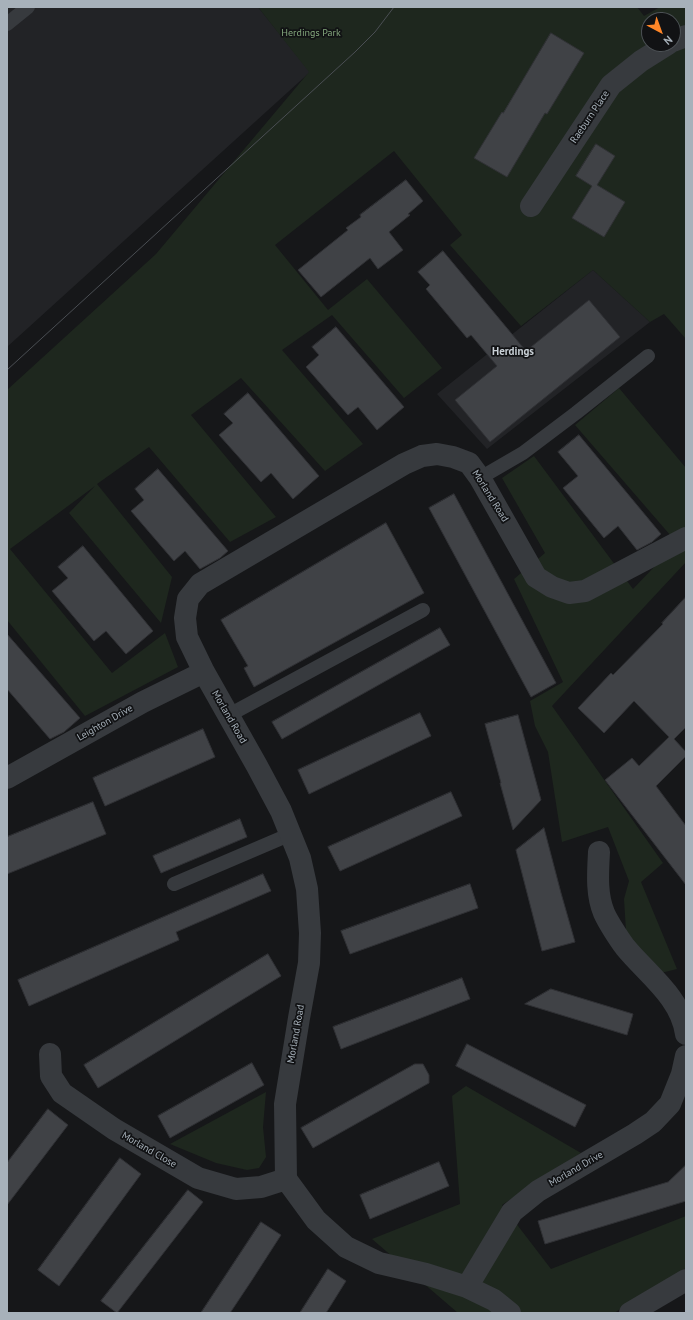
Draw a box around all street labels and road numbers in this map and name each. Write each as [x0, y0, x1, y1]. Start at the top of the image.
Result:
street label: Raeburn Place [568, 88, 612, 146]
street label: Morland Road [469, 468, 511, 524]
street label: Morland Road [209, 688, 249, 746]
street label: Leighton Drive [75, 702, 135, 744]
street label: Morland Road [285, 1004, 307, 1064]
street label: Morland Close [119, 1129, 179, 1171]
street label: Morland Drive [547, 1149, 605, 1189]

